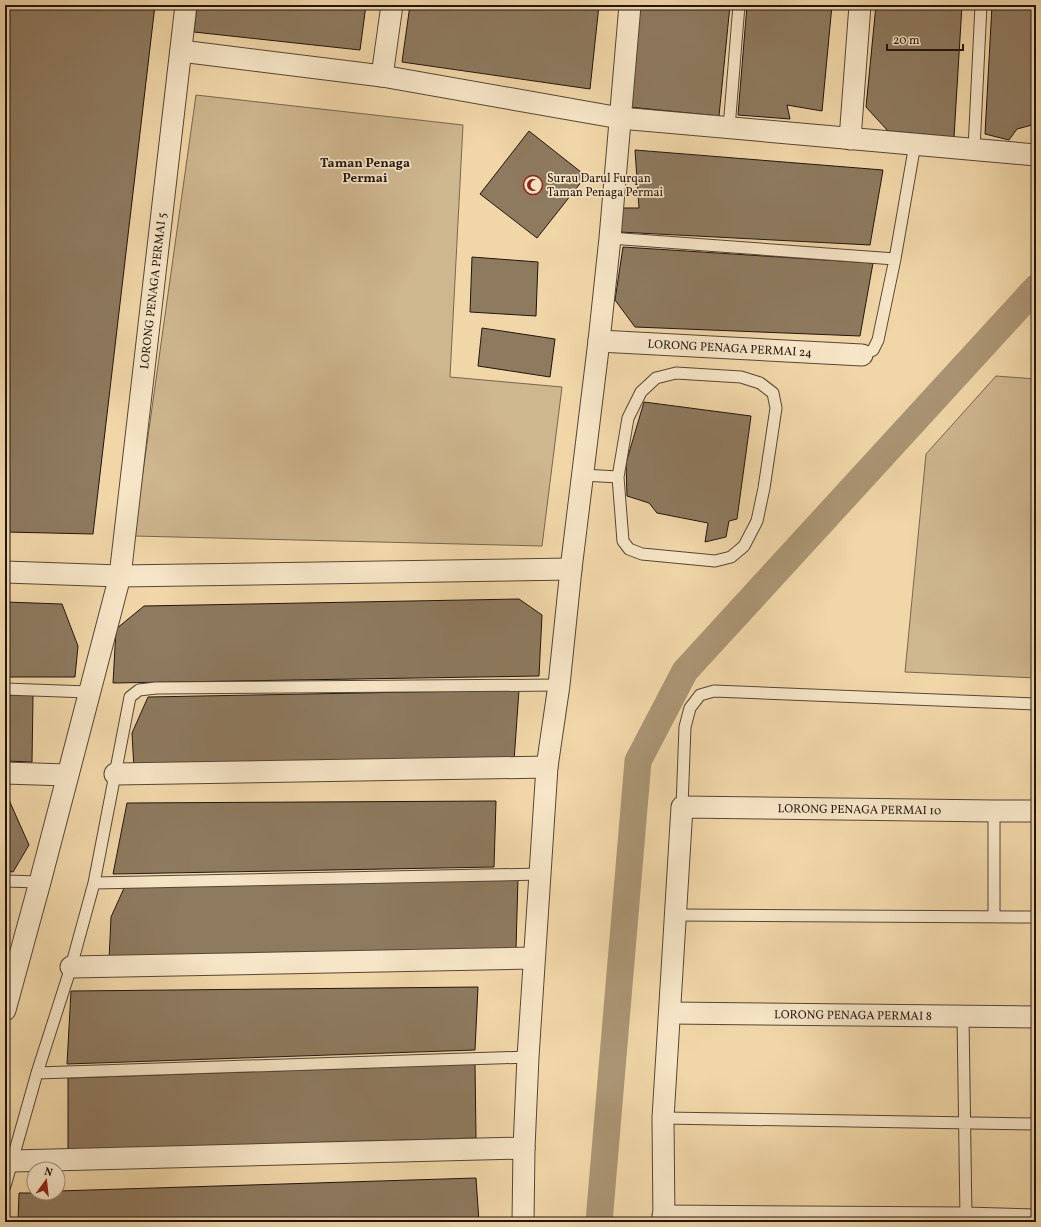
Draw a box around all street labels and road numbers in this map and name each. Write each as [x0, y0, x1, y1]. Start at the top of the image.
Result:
street label: LORONG PENAGA PERMAI 5 [137, 212, 171, 370]
street label: LORONG PENAGA PERMAI 24 [647, 337, 813, 361]
street label: LORONG PENAGA PERMAI 10 [778, 801, 941, 819]
street label: LORONG PENAGA PERMAI 8 [774, 1007, 932, 1025]

